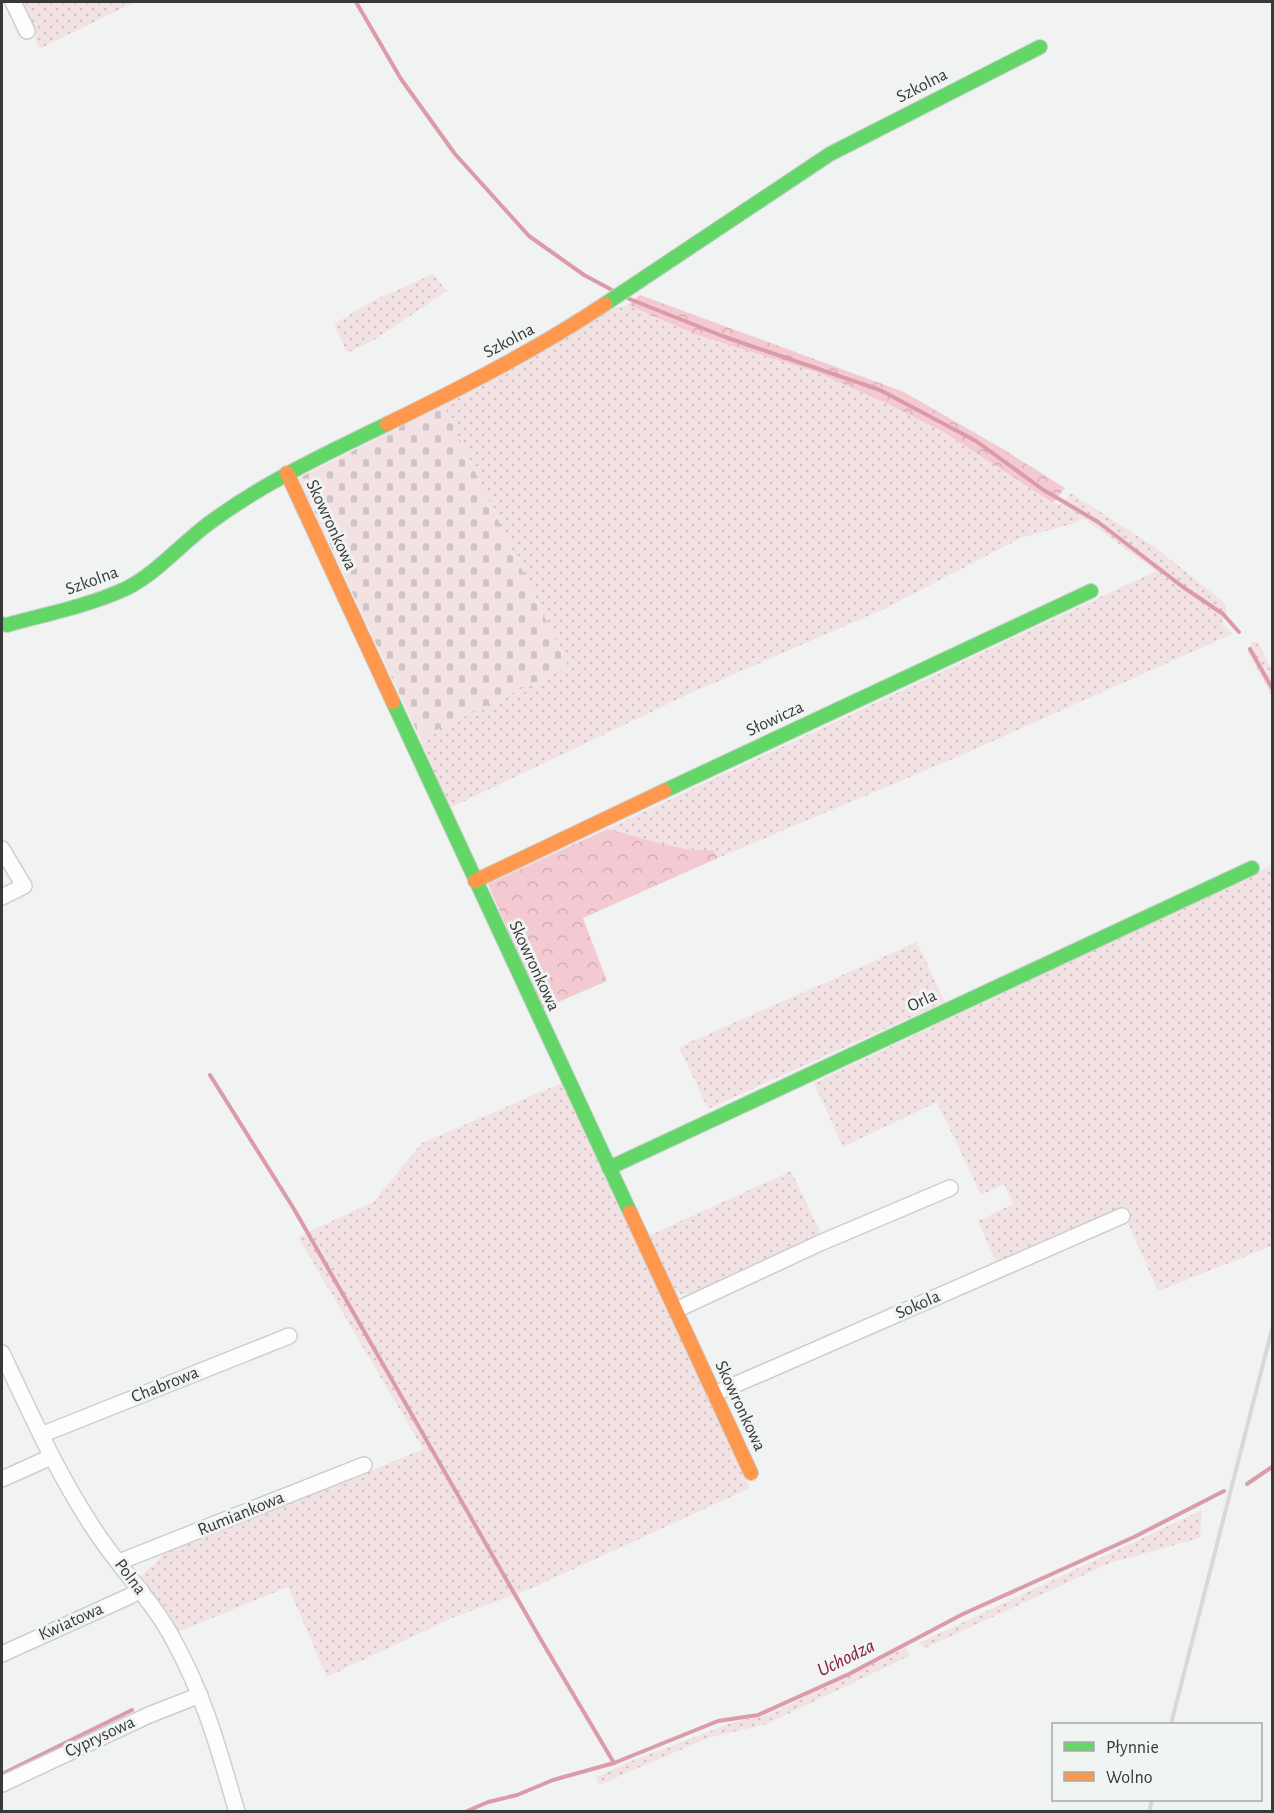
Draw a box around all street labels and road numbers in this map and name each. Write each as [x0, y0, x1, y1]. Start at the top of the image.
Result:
street label: Szkolna [894, 66, 950, 106]
street label: Szkolna [481, 320, 537, 362]
street label: Skowronkowa [302, 477, 360, 573]
street label: Szkolna [63, 563, 121, 599]
street label: Słowicza [744, 698, 806, 740]
street label: Skowronkowa [505, 918, 563, 1014]
street label: Orla [905, 986, 939, 1016]
street label: Sokola [893, 1287, 943, 1323]
street label: Skowronkowa [711, 1358, 769, 1454]
street label: Chabrowa [129, 1363, 201, 1407]
street label: Rumiankowa [195, 1489, 287, 1539]
street label: Polna [111, 1556, 149, 1598]
street label: Kwiatowa [36, 1600, 106, 1644]
street label: Cyprysowa [62, 1713, 138, 1761]

